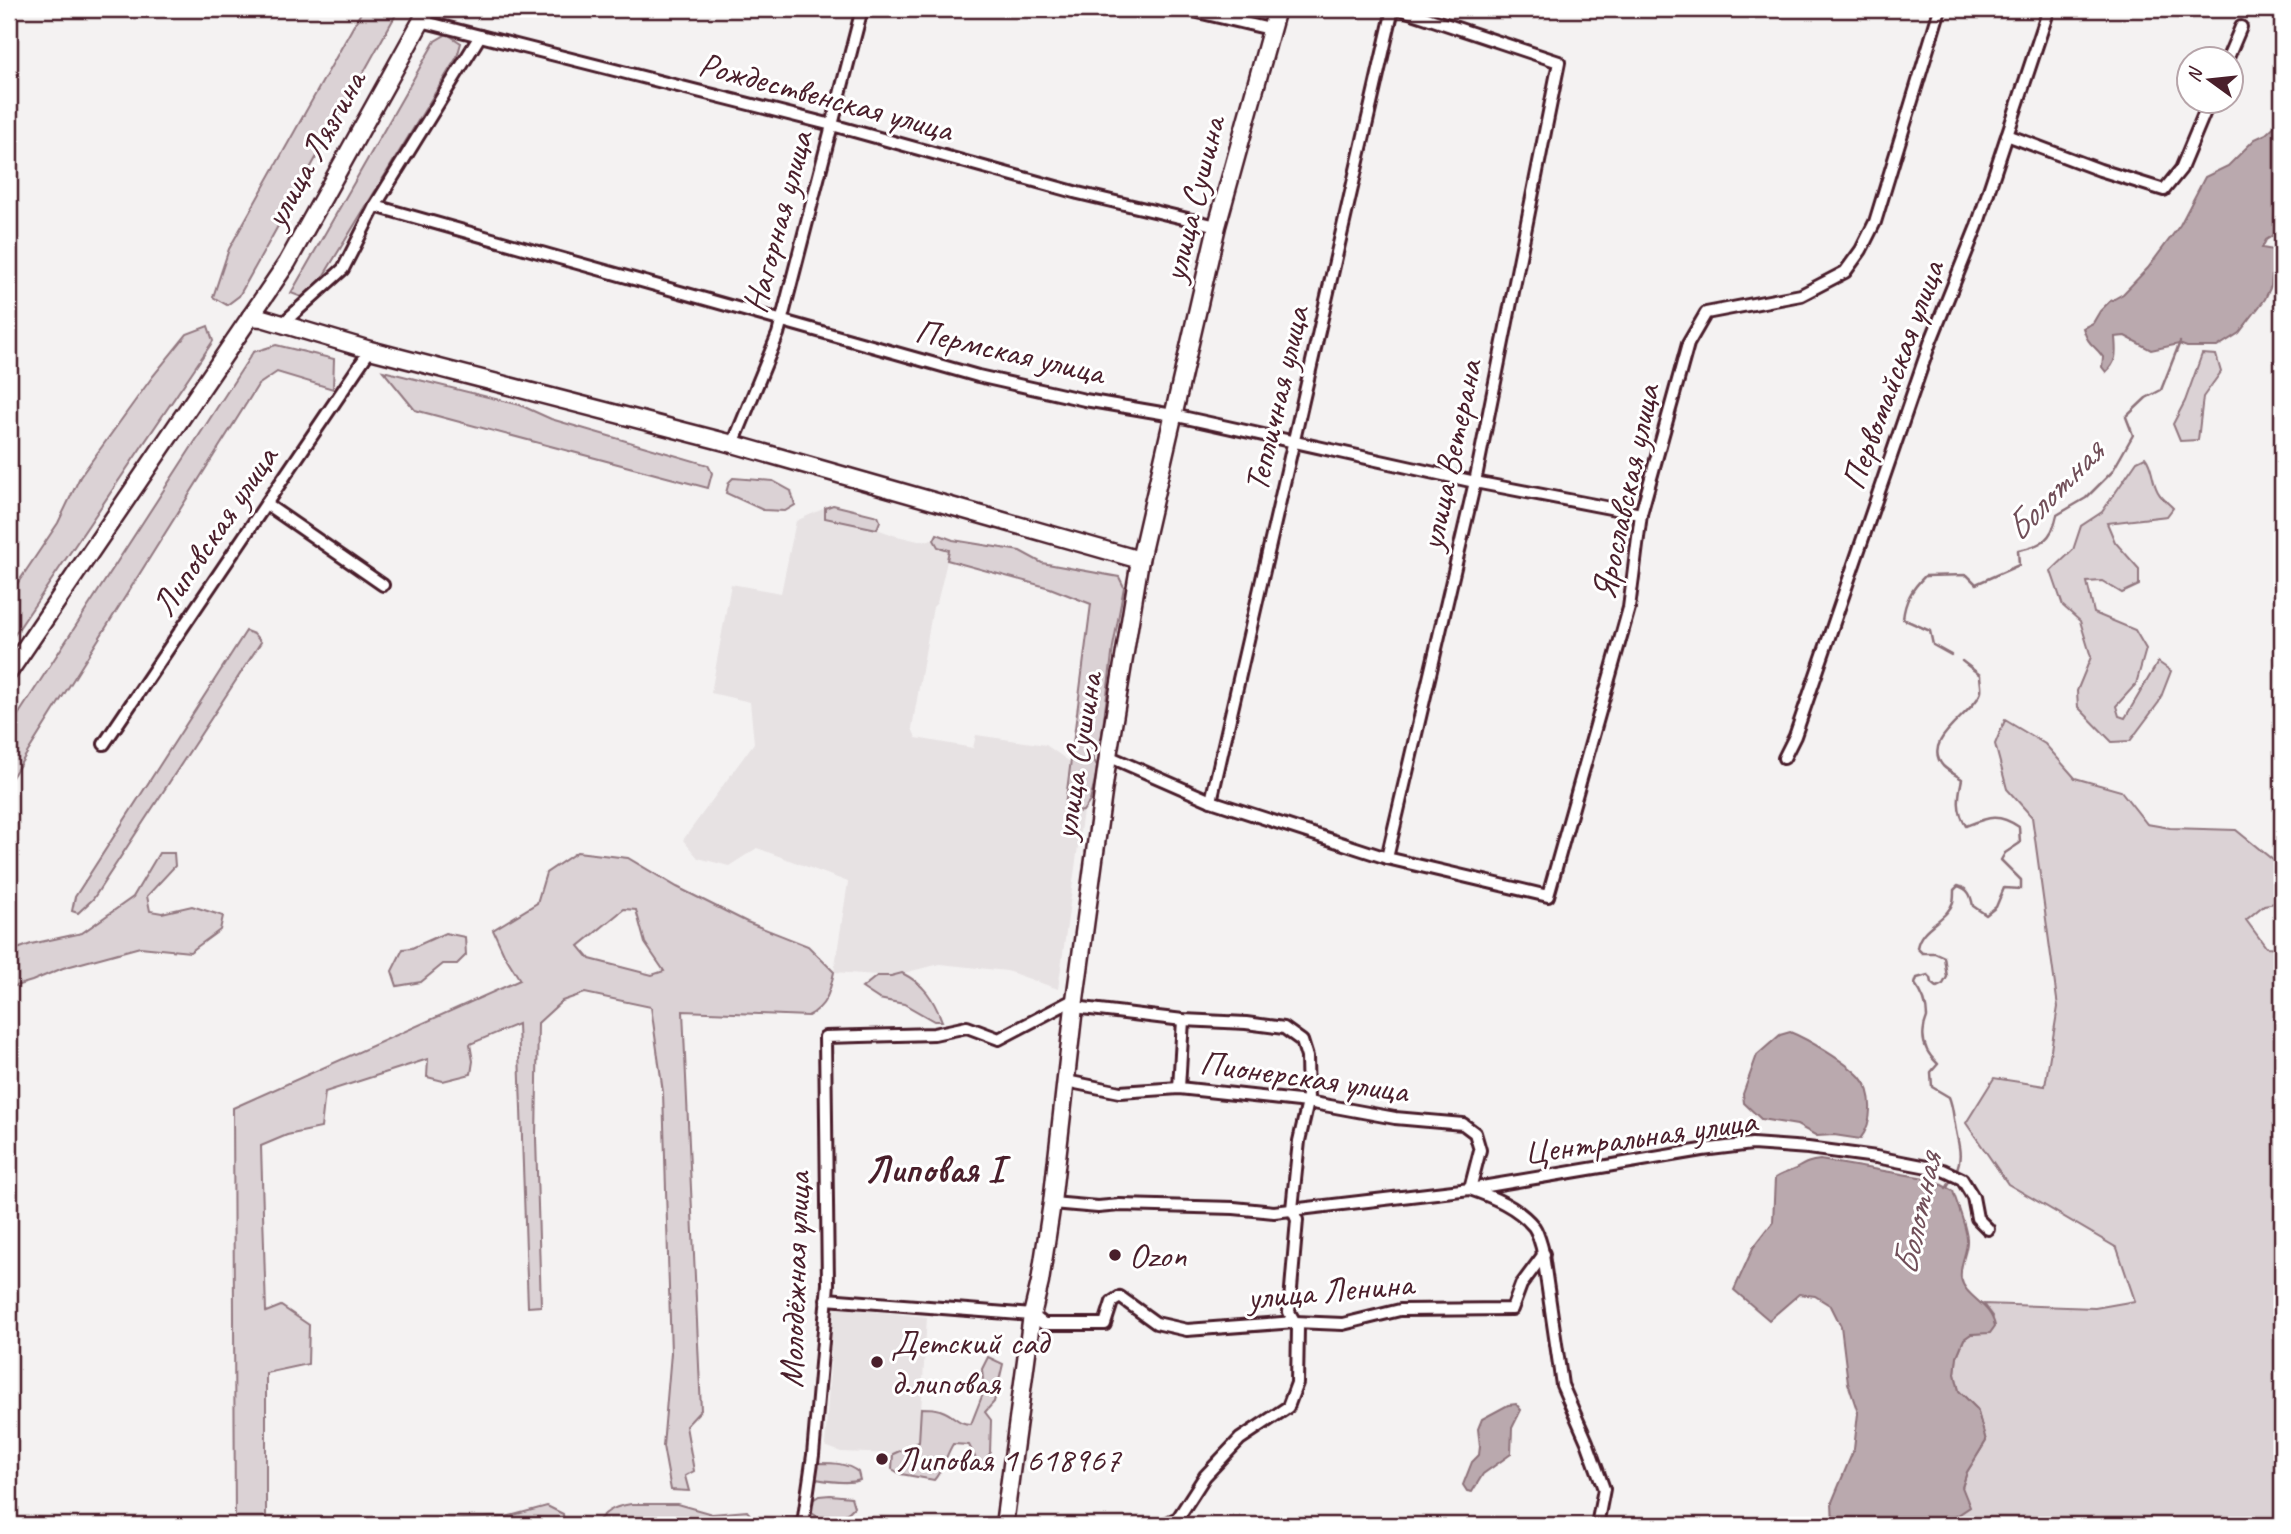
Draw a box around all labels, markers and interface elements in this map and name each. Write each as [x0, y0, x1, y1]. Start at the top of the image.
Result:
street label: Рождественская улица [694, 41, 959, 152]
north arrow [2176, 46, 2246, 116]
street label: улица Лязгина [252, 61, 377, 237]
text: N [2181, 64, 2208, 85]
street label: улица Сушина [1151, 110, 1236, 288]
street label: Нагорная улица [732, 124, 824, 318]
street label: Первомайская улица [1830, 253, 1955, 496]
street label: Тепличная улица [1233, 300, 1320, 496]
street label: Пермская улица [911, 308, 1111, 396]
street label: улица Ветерана [1408, 353, 1493, 556]
street label: Ярославская улица [1581, 378, 1671, 604]
water label: Болотная [1994, 426, 2116, 551]
street label: Липовская улица [141, 435, 289, 625]
street label: улица Сушина [1042, 667, 1113, 844]
street label: Пионерская улица [1197, 1040, 1413, 1114]
street label: Центральная улица [1521, 1098, 1762, 1175]
water label: Болотная [1881, 1144, 1953, 1279]
district label: Липовая I [865, 1146, 1012, 1193]
street label: Молодёжная улица [768, 1169, 821, 1389]
place label: Ozon [1129, 1233, 1187, 1278]
marker: Ozon [1107, 1247, 1123, 1263]
street label: улица Ленина [1243, 1261, 1418, 1320]
place label: Детский сад д.липовая [891, 1320, 1051, 1405]
marker: Детский сад д.липовая [869, 1354, 885, 1370]
place label: Липовая 1 618967 [896, 1437, 1123, 1482]
marker: Липовая 1 618967 [874, 1451, 890, 1467]

